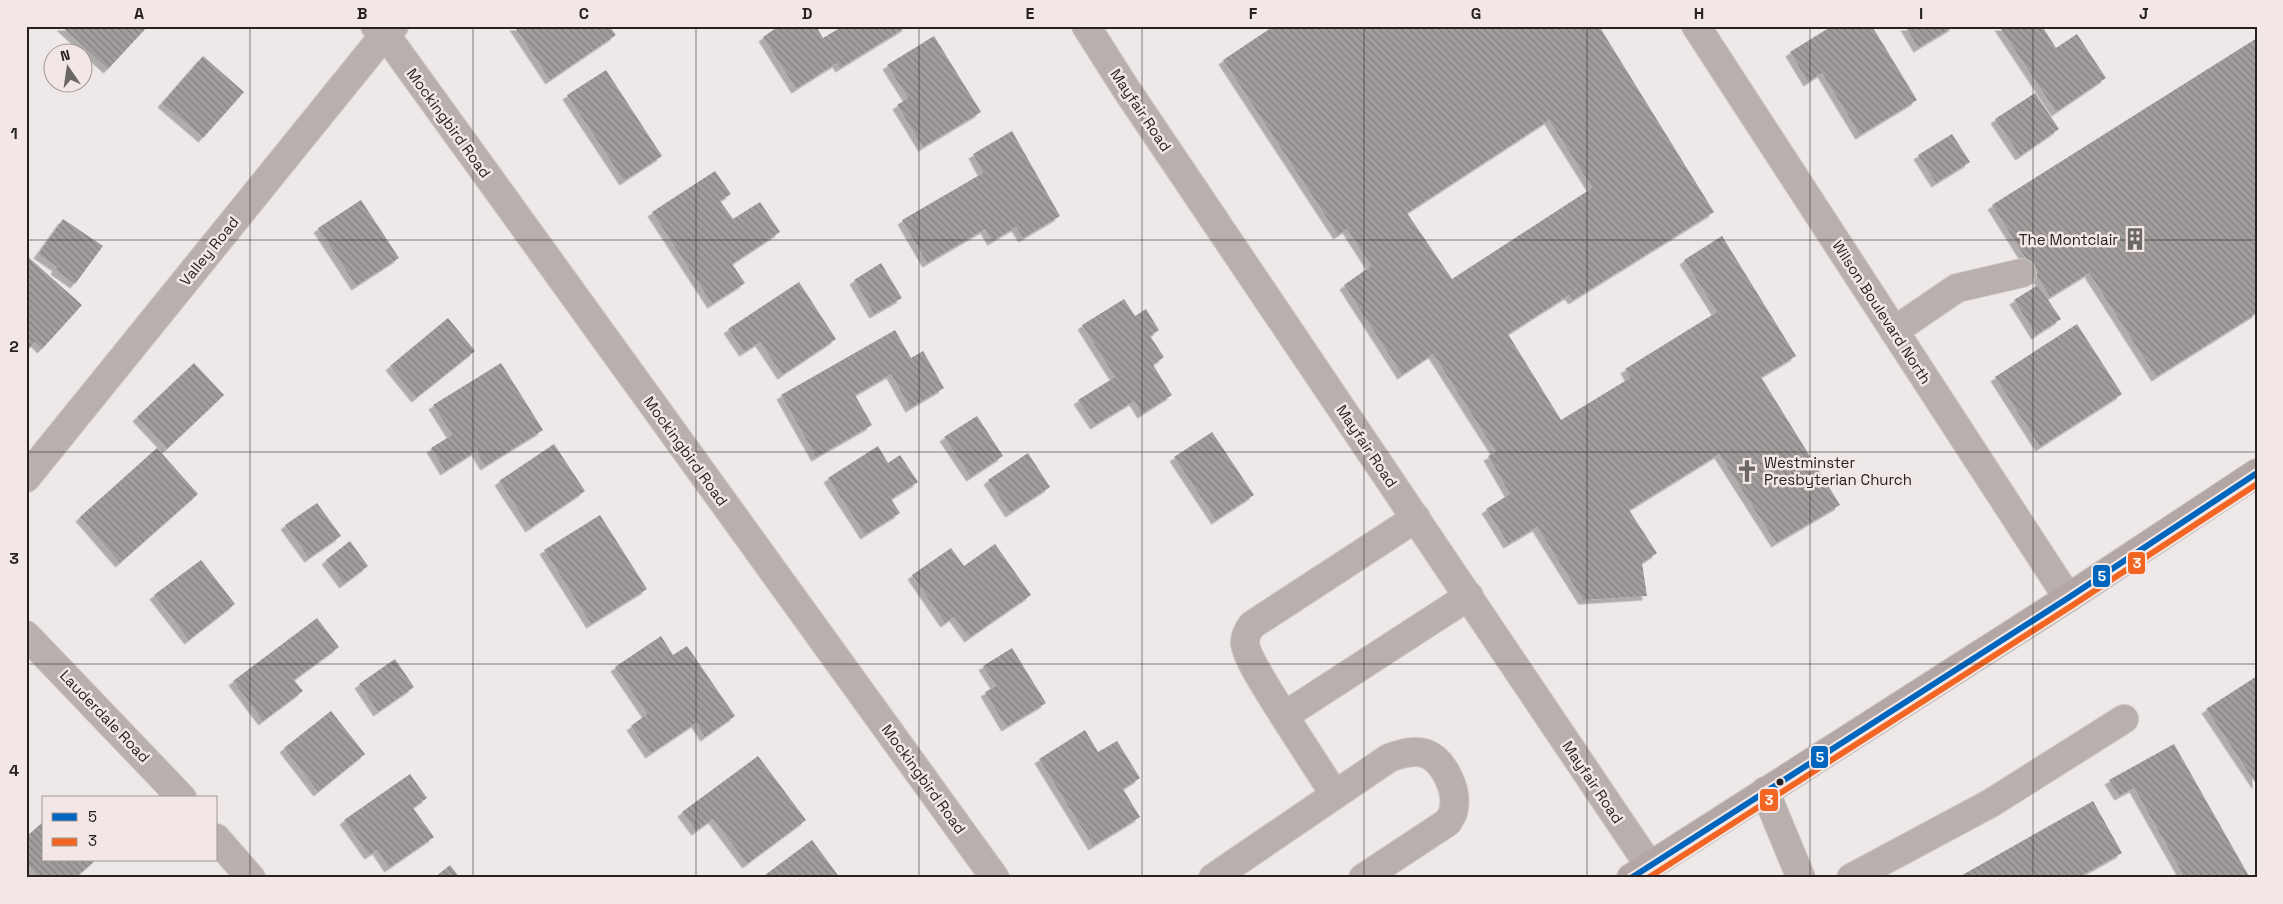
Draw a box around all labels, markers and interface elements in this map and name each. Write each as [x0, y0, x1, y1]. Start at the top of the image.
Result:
text: A [134, 3, 144, 24]
text: B [357, 3, 367, 24]
text: C [579, 3, 589, 24]
text: D [802, 3, 812, 24]
text: E [1026, 3, 1035, 24]
text: F [1249, 3, 1258, 24]
text: G [1471, 3, 1481, 24]
text: H [1694, 3, 1704, 24]
text: I [1919, 3, 1923, 24]
text: J [2139, 3, 2149, 24]
north arrow [42, 42, 92, 92]
text: N [58, 46, 72, 65]
street label: Mockingbird Road [403, 64, 495, 182]
street label: Mayfair Road [1106, 65, 1176, 155]
text: 1 [10, 123, 18, 144]
street label: Valley Road [175, 213, 243, 289]
building icon: The Montclair [2122, 226, 2148, 252]
place label: The Montclair [2019, 230, 2118, 249]
street label: Wilson Boulevard North [1828, 237, 1936, 387]
text: 2 [9, 336, 19, 357]
street label: Mockingbird Road [640, 392, 732, 510]
street label: Mayfair Road [1332, 401, 1402, 491]
place label: Westminster Presbyterian Church [1764, 453, 1912, 489]
church icon: Westminster Presbyterian Church [1734, 458, 1760, 484]
text: 3 [9, 548, 19, 569]
line badge: 3 [2127, 551, 2146, 575]
text: 3 [2133, 554, 2141, 572]
line badge: 5 [2092, 564, 2111, 588]
text: 5 [2098, 567, 2106, 585]
street label: Lauderdale Road [56, 666, 154, 766]
street label: Mockingbird Road [878, 720, 970, 838]
street label: Mayfair Road [1558, 737, 1628, 827]
line badge: 5 [1810, 745, 1829, 769]
text: 5 [1816, 748, 1824, 766]
text: 4 [9, 760, 19, 781]
unlabelled marker [1775, 777, 1785, 787]
line badge: 3 [1759, 788, 1779, 812]
text: 3 [1765, 791, 1773, 809]
legend [42, 796, 218, 862]
text: 5 [88, 807, 97, 826]
text: 3 [88, 831, 97, 850]

